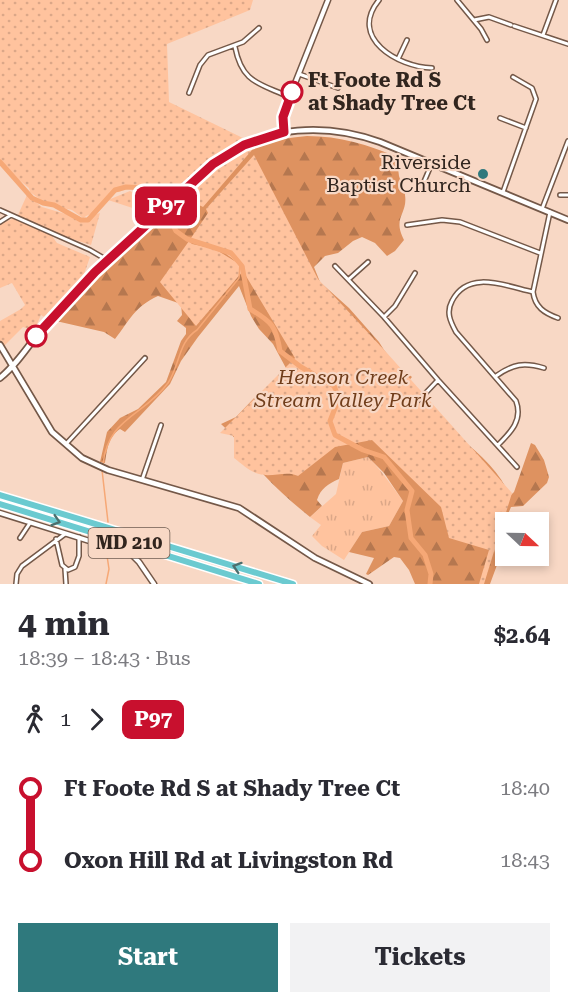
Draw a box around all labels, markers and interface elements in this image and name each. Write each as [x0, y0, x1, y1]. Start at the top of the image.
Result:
place label: Ft Foote Rd S at Shady Tree Ct [308, 68, 476, 115]
marker: Ft Foote Rd S at Shady Tree Ct [281, 81, 303, 103]
place label: Riverside Baptist Church [326, 150, 471, 197]
marker: Riverside Baptist Church [476, 167, 490, 181]
line badge: P97 [132, 186, 201, 226]
text: P97 [147, 194, 185, 218]
unlabelled marker [25, 325, 47, 347]
park label: Henson Creek Stream Valley Park [253, 365, 432, 412]
north arrow [495, 512, 549, 566]
map controls [495, 512, 549, 566]
one-way arrow [50, 514, 61, 526]
road number: MD 210 [88, 528, 170, 558]
one-way arrow [232, 562, 243, 574]
text: 4 min [18, 604, 110, 643]
text: $2.64 [494, 623, 550, 648]
text: 18:39 – 18:43 · Bus [18, 646, 190, 670]
icon: walk [18, 703, 51, 736]
icon: forward [80, 703, 113, 736]
text: 1 [60, 707, 71, 731]
text: P97 [134, 707, 172, 731]
text: Ft Foote Rd S at Shady Tree Ct [64, 776, 400, 801]
text: 18:40 [500, 776, 550, 800]
text: Oxon Hill Rd at Livingston Rd [64, 848, 393, 873]
text: 18:43 [500, 848, 550, 872]
button: Start [18, 923, 278, 992]
button: Tickets [290, 923, 550, 992]

